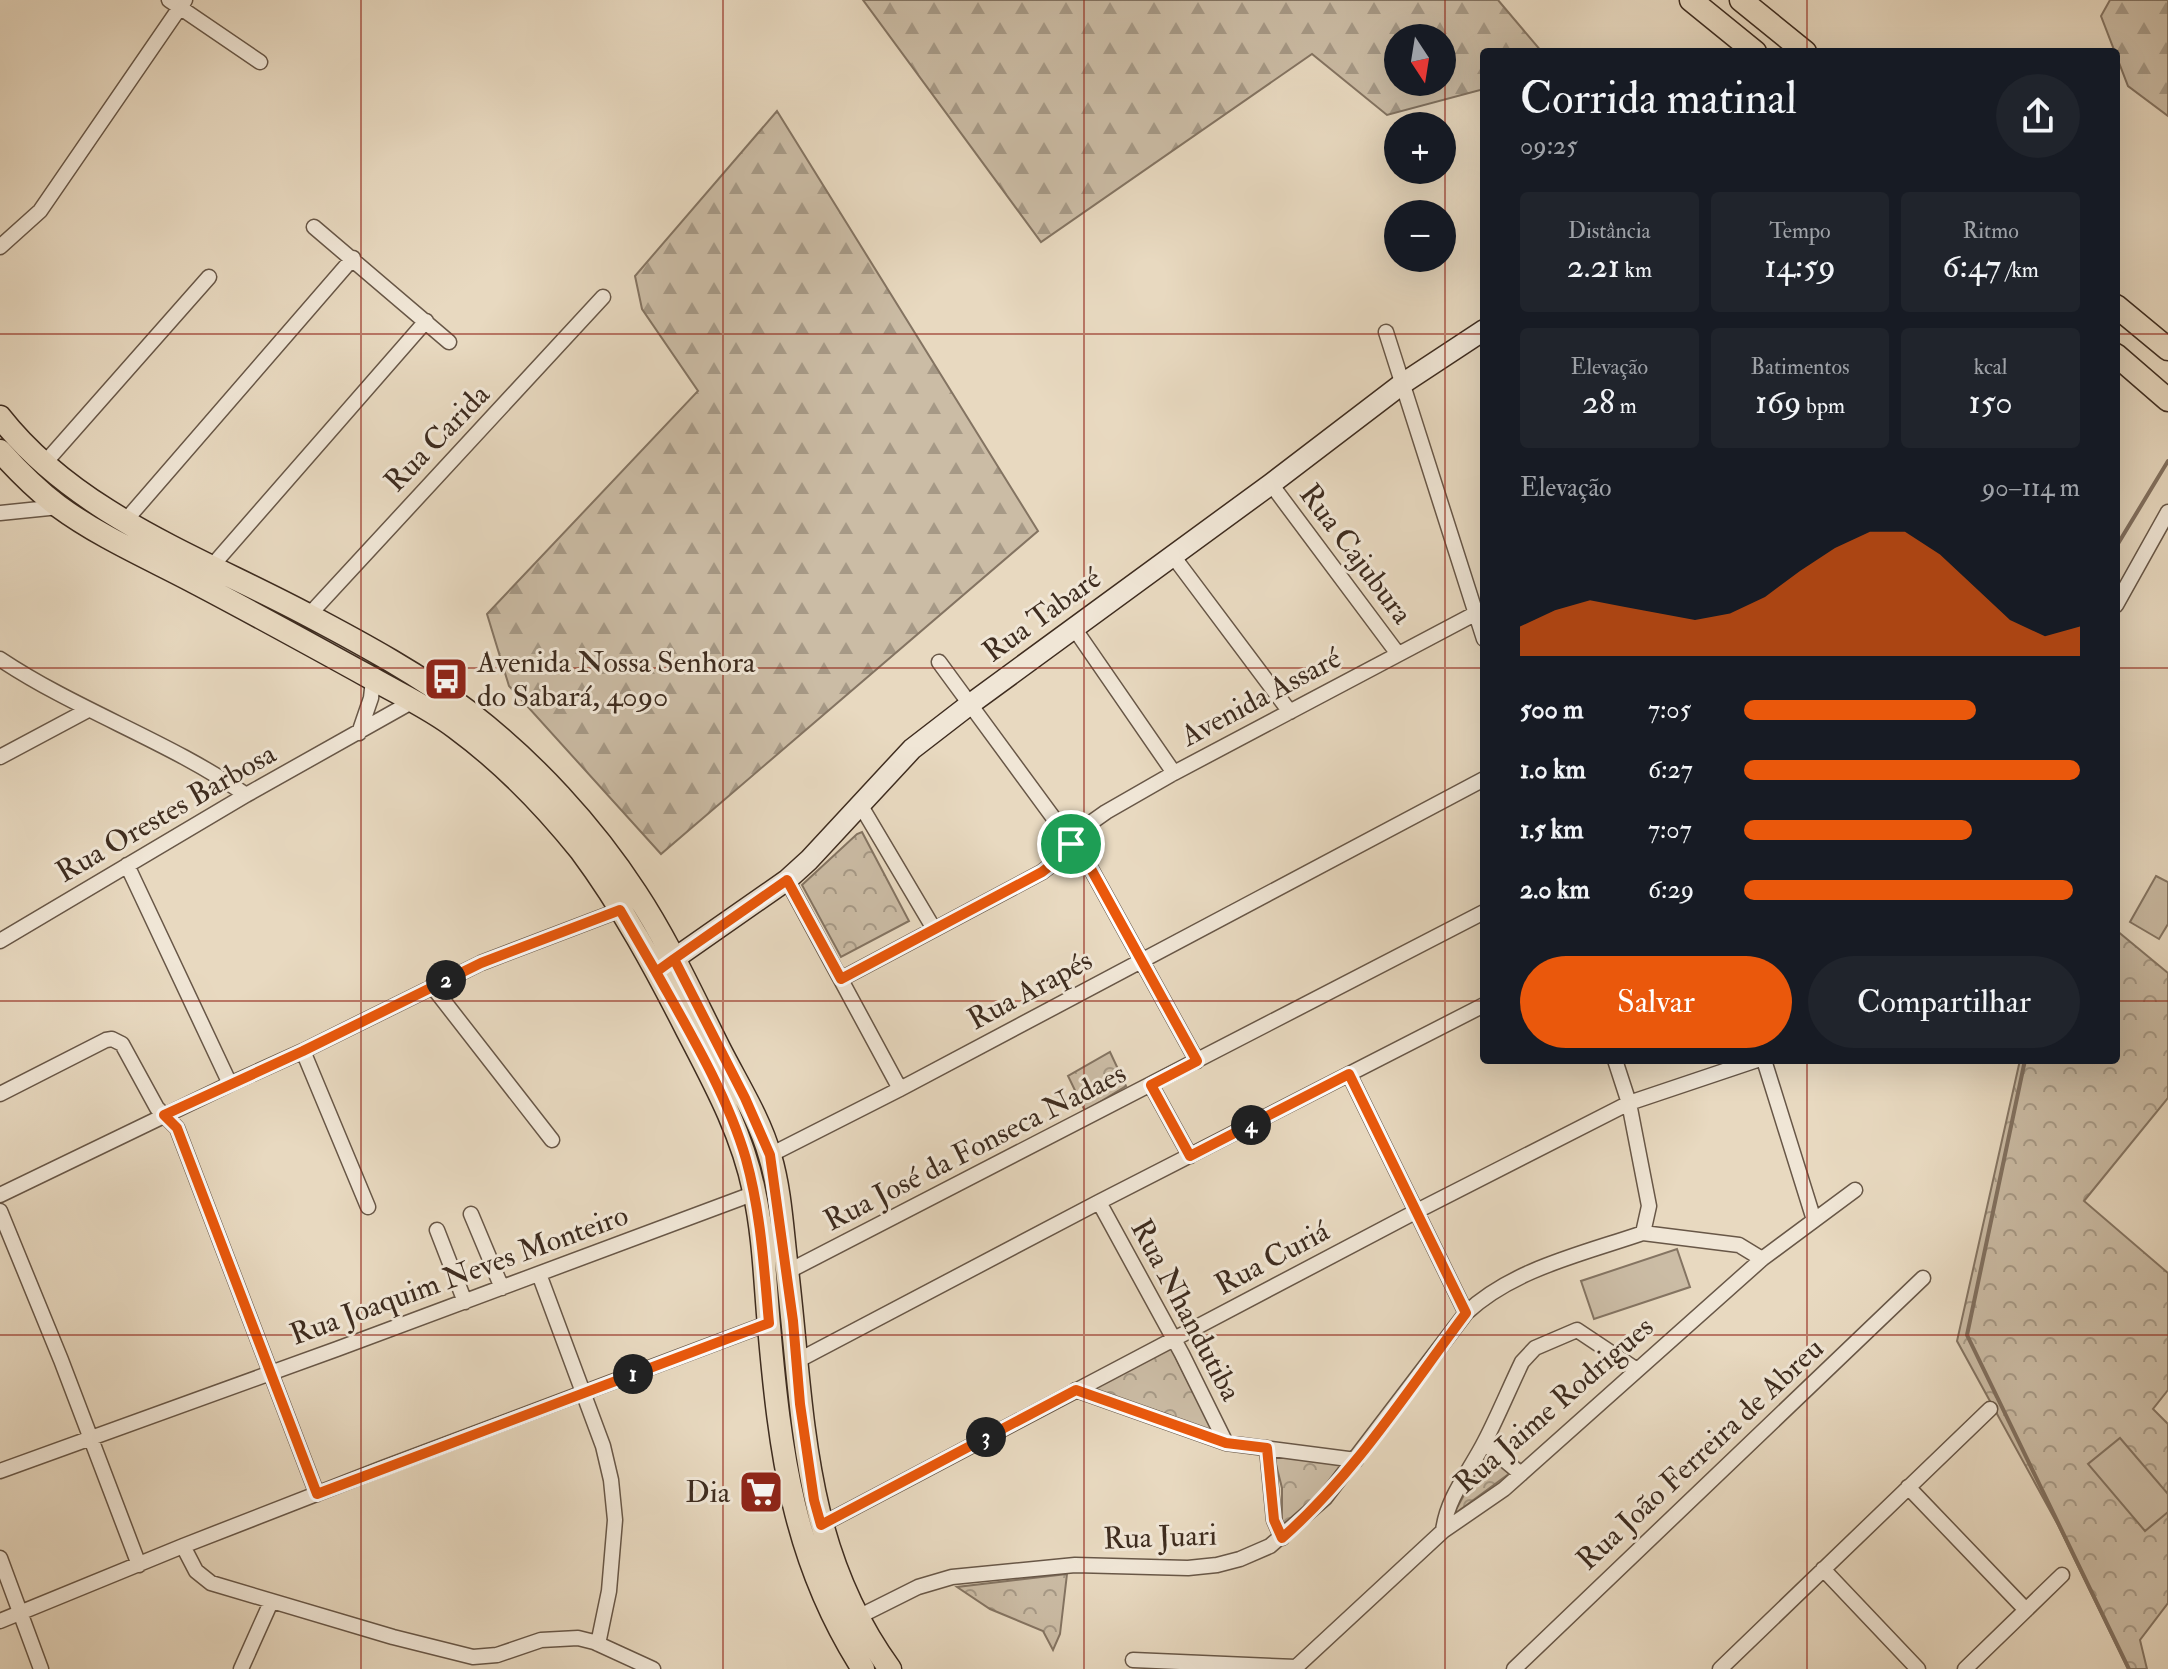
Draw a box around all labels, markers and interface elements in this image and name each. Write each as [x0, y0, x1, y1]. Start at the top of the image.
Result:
north arrow [1384, 24, 1456, 96]
map controls [1384, 24, 1456, 272]
text: Corrida matinal [1520, 72, 1797, 127]
button: share [1996, 74, 2080, 158]
button: + [1384, 112, 1456, 184]
text: 09:25 [1520, 130, 1578, 162]
button: − [1384, 200, 1456, 272]
text: Distância [1568, 217, 1651, 245]
text: Tempo [1769, 217, 1831, 245]
text: Ritmo [1963, 217, 2019, 245]
text: 2.21 [1567, 245, 1620, 288]
text: 14:59 [1764, 245, 1836, 288]
text: 6:47 [1942, 245, 2001, 288]
text: km [1620, 256, 1652, 284]
text: /km [2001, 256, 2039, 284]
text: Elevação [1571, 353, 1648, 381]
text: Batimentos [1750, 353, 1850, 381]
text: kcal [1974, 353, 2008, 381]
street label: Rua Carida [377, 376, 498, 500]
text: 28 [1582, 381, 1615, 424]
text: 169 [1755, 381, 1801, 424]
text: 150 [1969, 381, 2013, 424]
text: m [1615, 392, 1637, 420]
text: bpm [1801, 392, 1845, 420]
text: Elevação [1520, 472, 1612, 504]
text: 90–114 m [1982, 472, 2080, 504]
street label: Rua Cajubura [1291, 477, 1421, 632]
street label: Rua Tabaré [976, 559, 1109, 670]
street label: Avenida Assaré [1174, 639, 1348, 755]
place label: Avenida Nossa Senhora do Sabará, 4090 [476, 644, 756, 715]
bus stop icon: Avenida Nossa Senhora do Sabará, 4090 [422, 655, 470, 703]
text: 500 m [1520, 694, 1584, 726]
text: 7:05 [1648, 694, 1691, 726]
street label: Rua Orestes Barbosa [50, 735, 283, 891]
text: 1.0 km [1520, 754, 1586, 786]
text: 6:27 [1648, 754, 1693, 786]
pin [1037, 810, 1105, 878]
text: 1.5 km [1520, 814, 1583, 846]
text: 7:07 [1648, 814, 1692, 846]
icon: arrive [1049, 822, 1093, 866]
text: 2.0 km [1520, 874, 1590, 906]
text: 6:29 [1648, 874, 1694, 906]
street label: Rua Arapés [961, 942, 1099, 1038]
button: Salvar [1520, 956, 1792, 1048]
button: Compartilhar [1808, 956, 2080, 1048]
pin: 2 [426, 960, 466, 1000]
text: 2 [440, 966, 452, 994]
street label: Rua José da Fonseca Nadaes [818, 1055, 1132, 1239]
pin: 4 [1231, 1105, 1271, 1145]
text: 4 [1245, 1111, 1257, 1139]
street label: Rua Joaquim Neves Monteiro [285, 1197, 633, 1353]
street label: Rua Curiá [1209, 1212, 1336, 1303]
street label: Rua Nhandutiba [1123, 1213, 1250, 1408]
street label: Rua Jaime Rodrigues [1447, 1308, 1661, 1502]
street label: Rua João Ferreira de Abreu [1569, 1330, 1831, 1578]
pin: 1 [613, 1354, 653, 1394]
text: 1 [629, 1360, 637, 1388]
pin: 3 [966, 1417, 1006, 1457]
text: 3 [982, 1423, 990, 1451]
supermarket icon: Dia [737, 1468, 785, 1516]
place label: Dia [685, 1474, 731, 1511]
street label: Rua Juari [1102, 1517, 1218, 1557]

